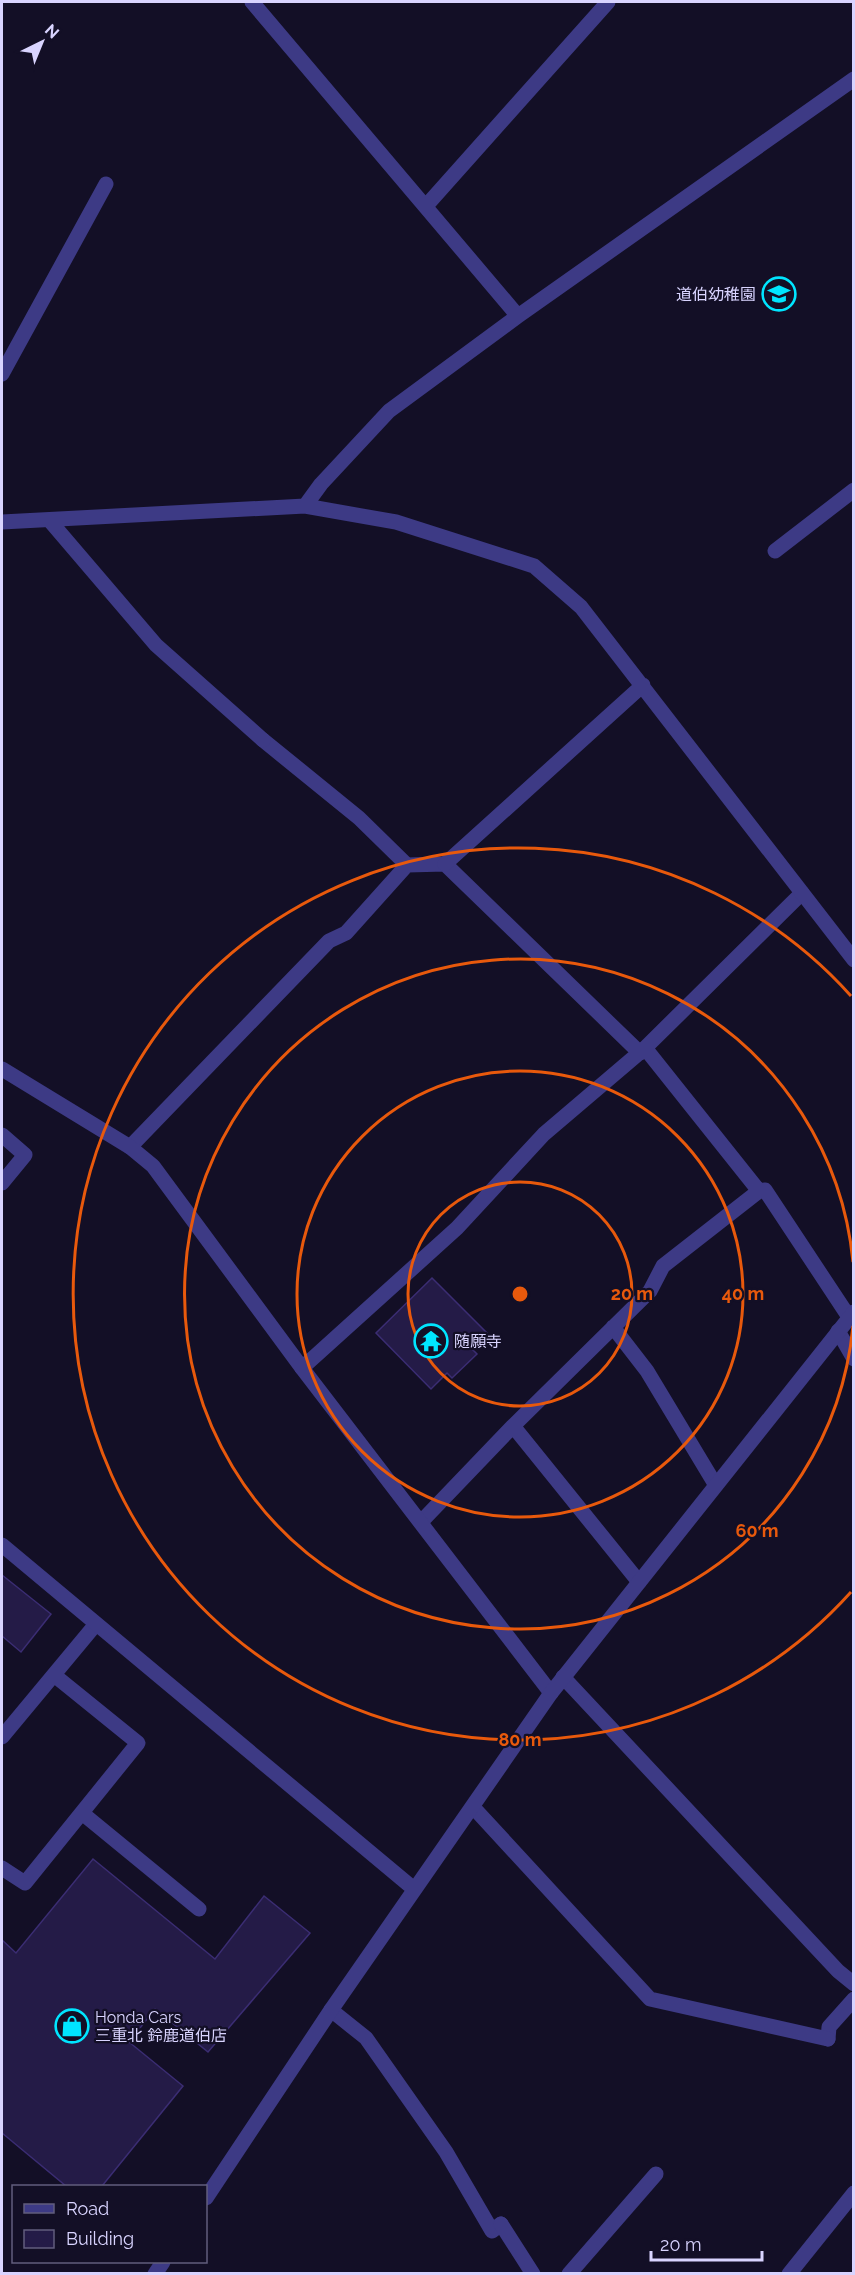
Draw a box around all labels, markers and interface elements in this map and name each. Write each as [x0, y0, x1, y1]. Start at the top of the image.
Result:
north arrow [12, 12, 72, 72]
text: N [41, 20, 63, 43]
school or university icon: 道伯幼稚園 [761, 276, 797, 312]
place label: 道伯幼稚園 [676, 285, 756, 304]
text: 20 m [611, 1283, 653, 1304]
text: 40 m [722, 1283, 764, 1304]
centre of rings [510, 1284, 530, 1304]
temple icon: 随願寺 [413, 1323, 449, 1359]
place label: 随願寺 [454, 1332, 502, 1351]
text: 60 m [735, 1520, 779, 1541]
text: 80 m [498, 1729, 542, 1750]
shop icon: Honda Cars 三重北 鈴鹿道伯店 [54, 2008, 90, 2044]
place label: Honda Cars 三重北 鈴鹿道伯店 [95, 2008, 227, 2045]
legend [12, 2185, 207, 2263]
text: Road [66, 2198, 109, 2219]
scale bar [651, 2224, 762, 2262]
text: Building [66, 2228, 134, 2249]
text: 20 m [660, 2234, 702, 2255]

